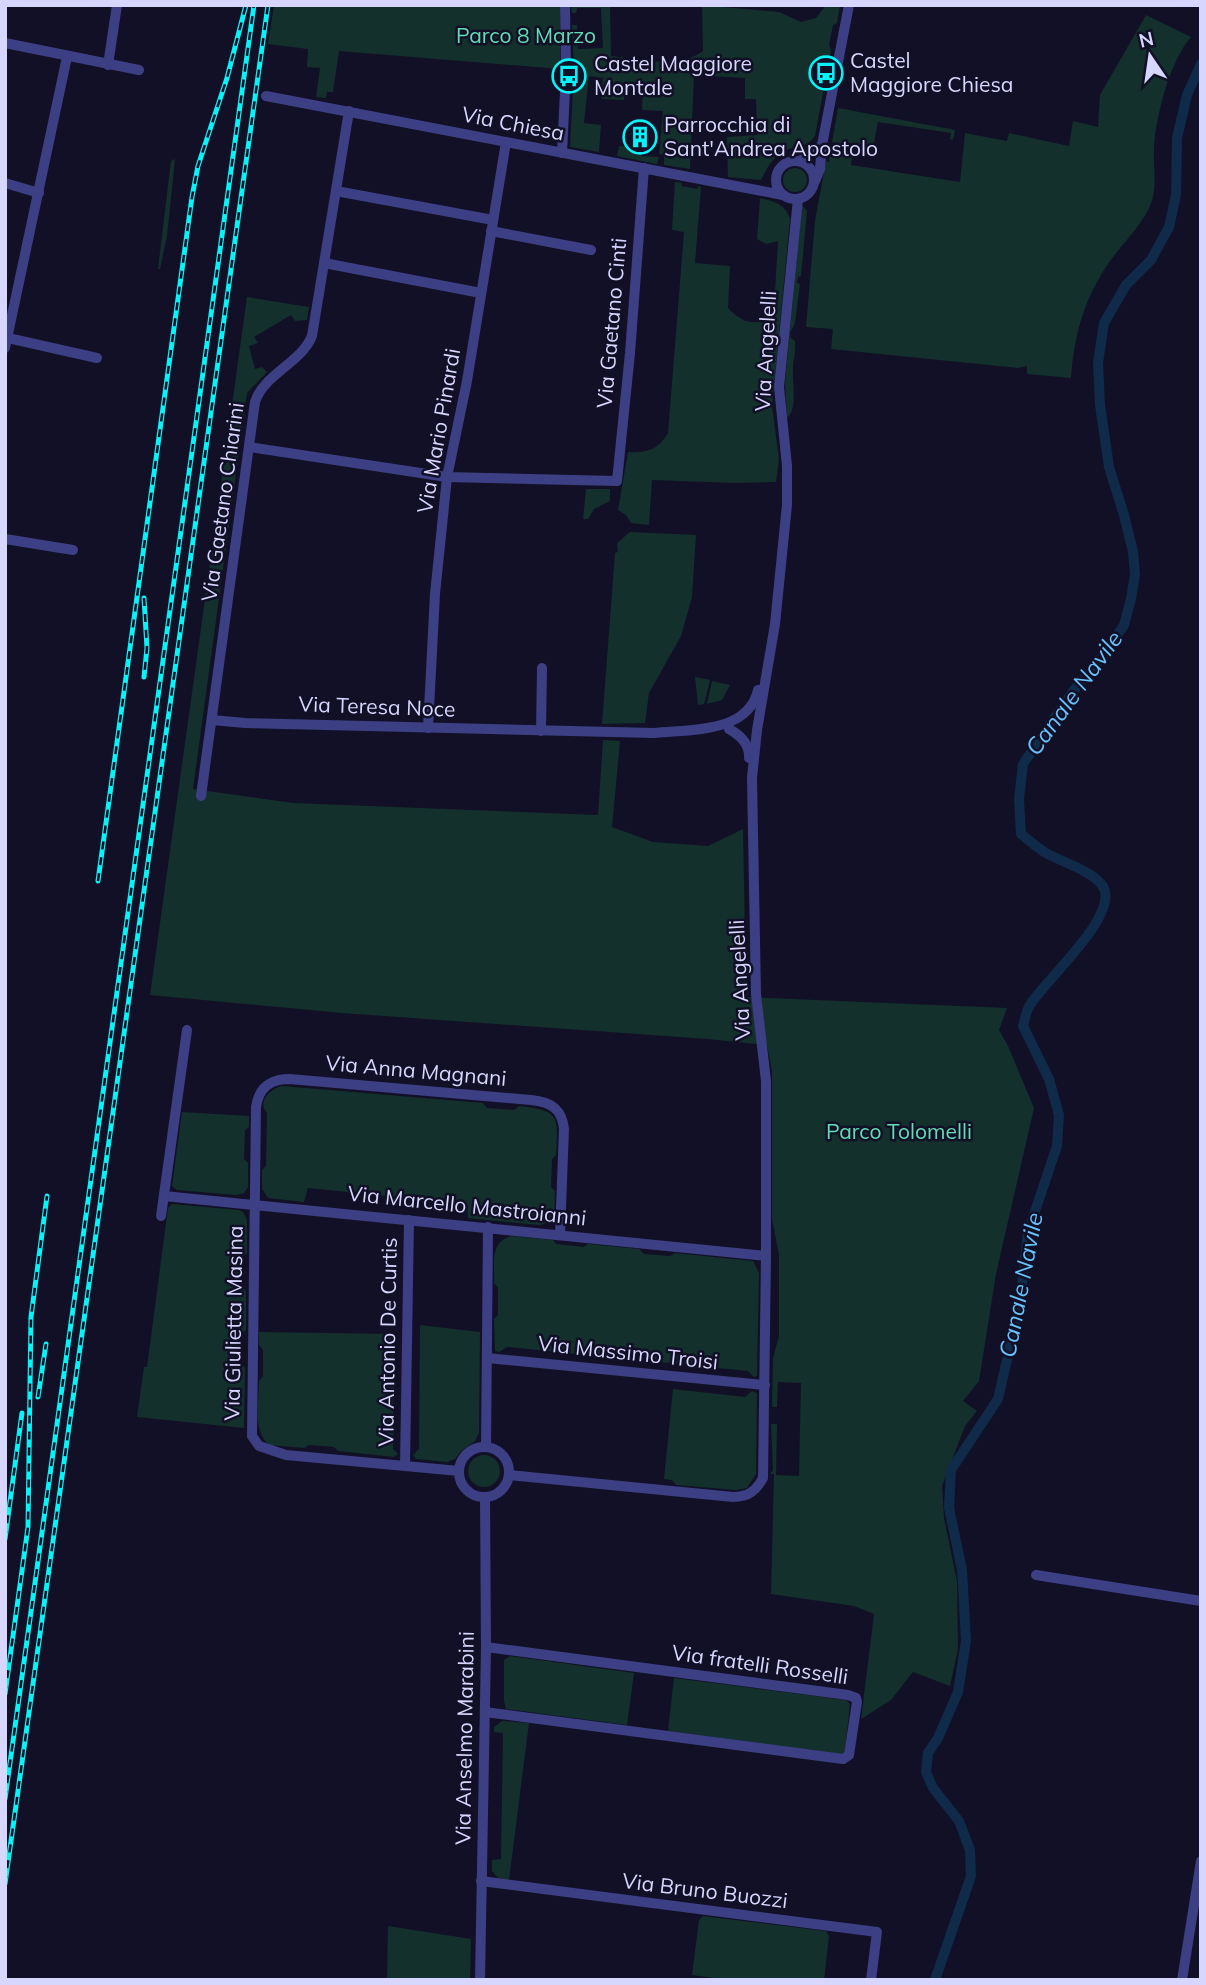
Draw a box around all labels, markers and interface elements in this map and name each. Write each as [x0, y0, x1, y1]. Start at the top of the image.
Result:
north arrow [1115, 21, 1185, 91]
park label: Parco 8 Marzo [456, 22, 596, 48]
text: N [1136, 26, 1156, 53]
place label: Castel Maggiore Chiesa [850, 47, 1013, 97]
place label: Castel Maggiore Montale [594, 50, 752, 100]
bus stop icon: Castel Maggiore Chiesa [807, 54, 845, 92]
bus stop icon: Castel Maggiore Montale [550, 57, 588, 95]
street label: Via Chiesa [460, 100, 567, 146]
place label: Parrocchia di Sant'Andrea Apostolo [664, 111, 878, 161]
building icon: Parrocchia di Sant'Andrea Apostolo [621, 118, 659, 156]
street label: Via Gaetano Cinti [591, 237, 631, 409]
street label: Via Angelelli [749, 290, 781, 412]
street label: Via Mario Pinardi [411, 346, 465, 515]
street label: Via Gaetano Chiarini [195, 401, 249, 603]
water label: Canale Navile [1019, 625, 1129, 761]
street label: Via Teresa Noce [298, 690, 456, 722]
street label: Via Angelelli [723, 919, 755, 1041]
street label: Via Anna Magnani [325, 1049, 508, 1091]
park label: Parco Tolomelli [826, 1118, 972, 1144]
street label: Via Marcello Mastroianni [346, 1180, 588, 1230]
water label: Canale Navile [992, 1210, 1049, 1360]
street label: Via Giulietta Masina [218, 1225, 248, 1421]
street label: Via Antonio De Curtis [372, 1237, 402, 1447]
street label: Via Massimo Troisi [537, 1330, 720, 1374]
street label: Via Anselmo Marabini [449, 1631, 479, 1845]
street label: Via fratelli Rosselli [670, 1639, 850, 1689]
street label: Via Bruno Buozzi [621, 1867, 789, 1913]

